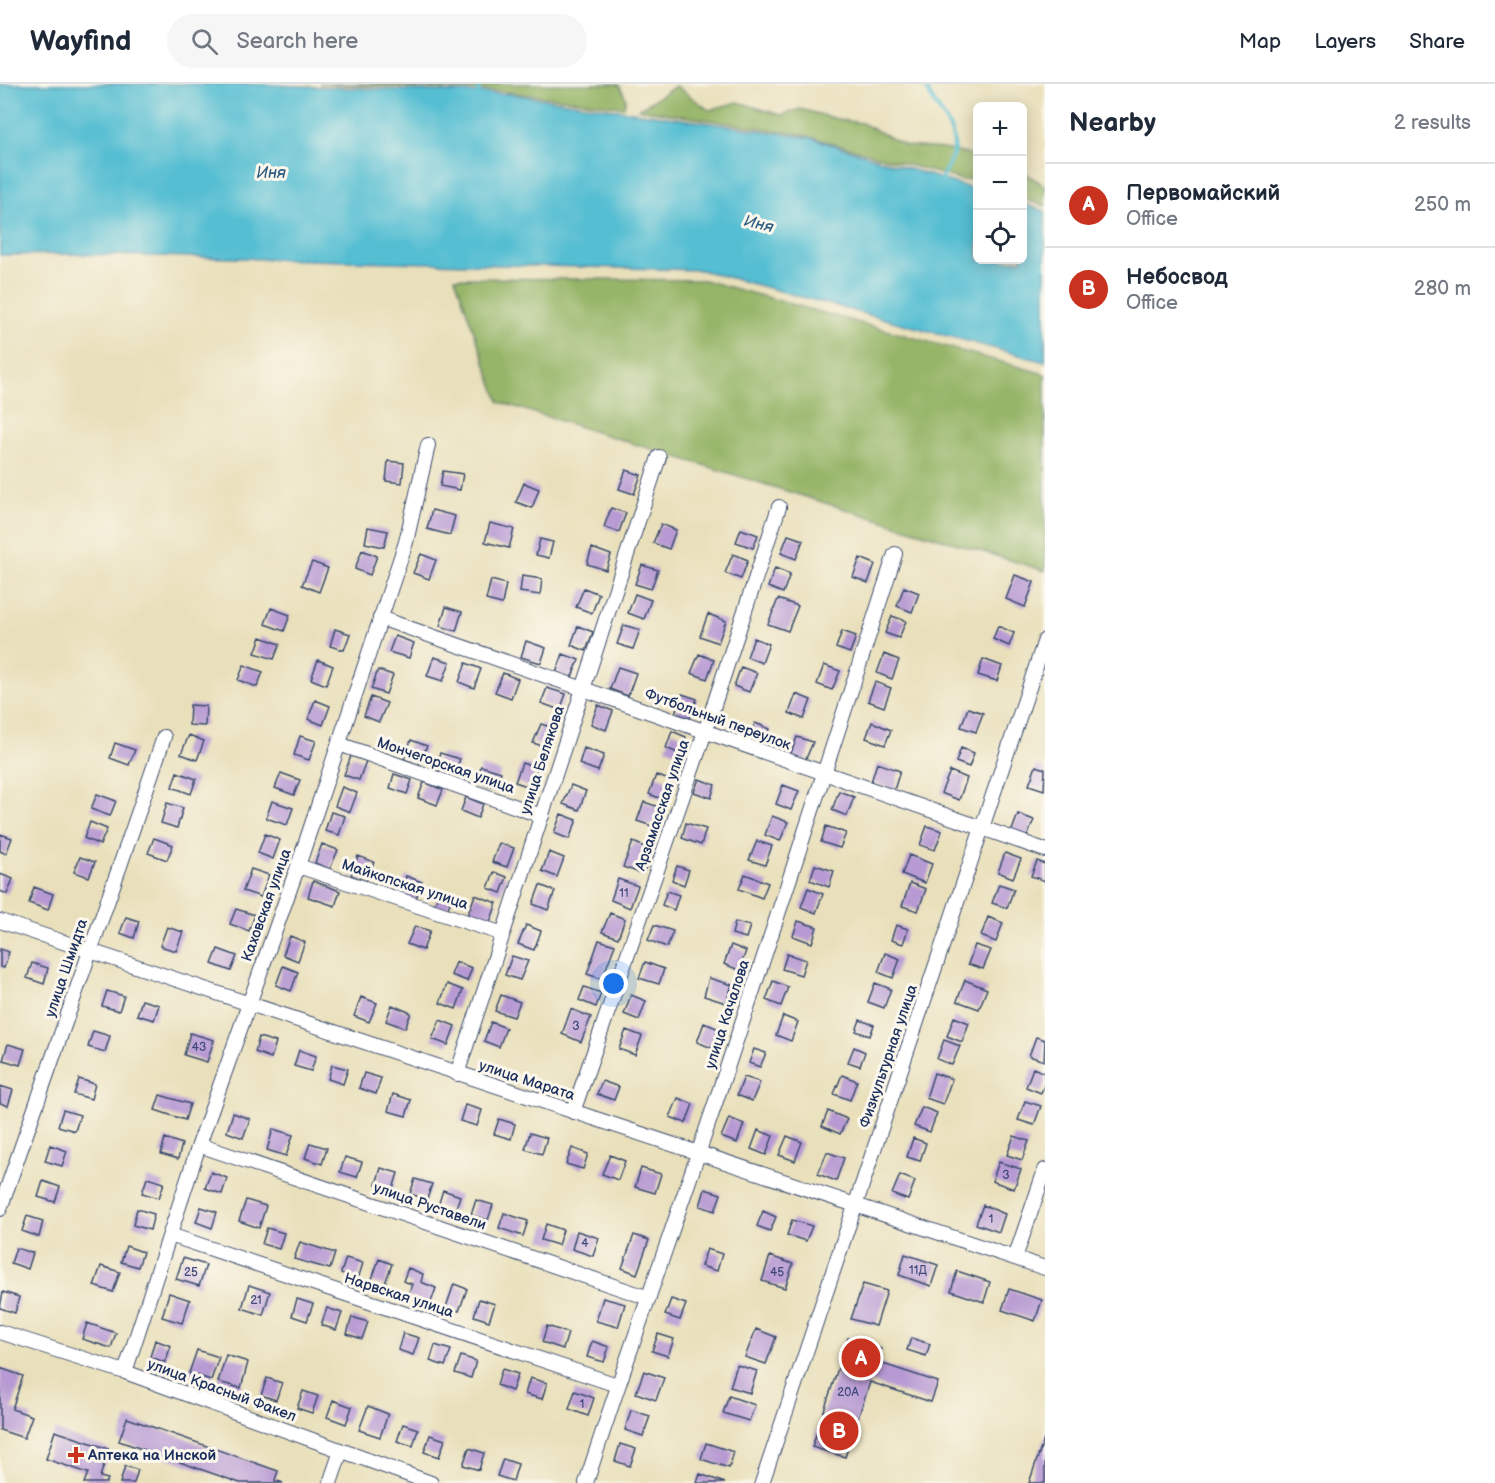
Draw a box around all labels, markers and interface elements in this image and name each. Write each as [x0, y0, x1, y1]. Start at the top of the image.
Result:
search box [167, 14, 587, 68]
text: Wayfind [30, 25, 131, 58]
icon: search [188, 25, 221, 58]
text: Search here [236, 28, 358, 55]
text: Map [1239, 29, 1281, 54]
text: Layers [1314, 29, 1376, 54]
text: Share [1409, 29, 1465, 54]
map controls [973, 102, 1027, 264]
button: + [973, 102, 1027, 156]
text: Nearby [1069, 108, 1156, 139]
text: 2 results [1394, 111, 1471, 135]
button: − [973, 156, 1027, 210]
water label: Иня [256, 164, 286, 183]
text: Первомайский [1126, 180, 1280, 207]
text: A [1082, 193, 1095, 217]
text: 250 m [1414, 193, 1471, 217]
text: Office [1126, 207, 1178, 231]
button: locate [973, 210, 1027, 264]
water label: Иня [742, 212, 775, 237]
text: Небосвод [1126, 264, 1228, 291]
text: B [1081, 277, 1096, 301]
text: 280 m [1414, 277, 1471, 301]
text: Office [1126, 291, 1178, 315]
street label: Футбольный переулок [642, 684, 794, 755]
street label: улица Белякова [516, 703, 569, 817]
street label: Мончегорская улица [374, 733, 517, 798]
street label: Арзамасская улица [631, 737, 694, 874]
street label: Каховская улица [237, 846, 296, 964]
street label: Майкопская улица [339, 855, 471, 914]
house number: 11 [619, 886, 629, 901]
street label: улица Шмидта [41, 916, 92, 1020]
street label: улица Качалова [701, 957, 754, 1071]
your location [599, 969, 628, 998]
street label: Физкультурная улица [855, 982, 922, 1130]
house number: 3 [572, 1019, 580, 1034]
house number: 43 [192, 1040, 206, 1055]
street label: улица Марата [476, 1056, 577, 1105]
house number: 3 [1002, 1168, 1010, 1183]
street label: улица Руставели [371, 1178, 489, 1235]
house number: 1 [989, 1212, 993, 1227]
house number: 4 [581, 1236, 589, 1251]
house number: 11Д [909, 1263, 927, 1278]
house number: 25 [184, 1265, 198, 1280]
house number: 45 [770, 1265, 784, 1280]
street label: Нарвская улица [342, 1269, 456, 1322]
house number: 21 [250, 1293, 262, 1308]
pin: A [842, 1336, 880, 1380]
street label: улица Красный Факел [145, 1355, 299, 1426]
house number: 20А [837, 1385, 859, 1400]
house number: 1 [580, 1397, 584, 1412]
pin: B [820, 1408, 858, 1454]
place label: Аптека на Инской [87, 1446, 216, 1465]
marker: Аптека на Инской [69, 1448, 83, 1462]

